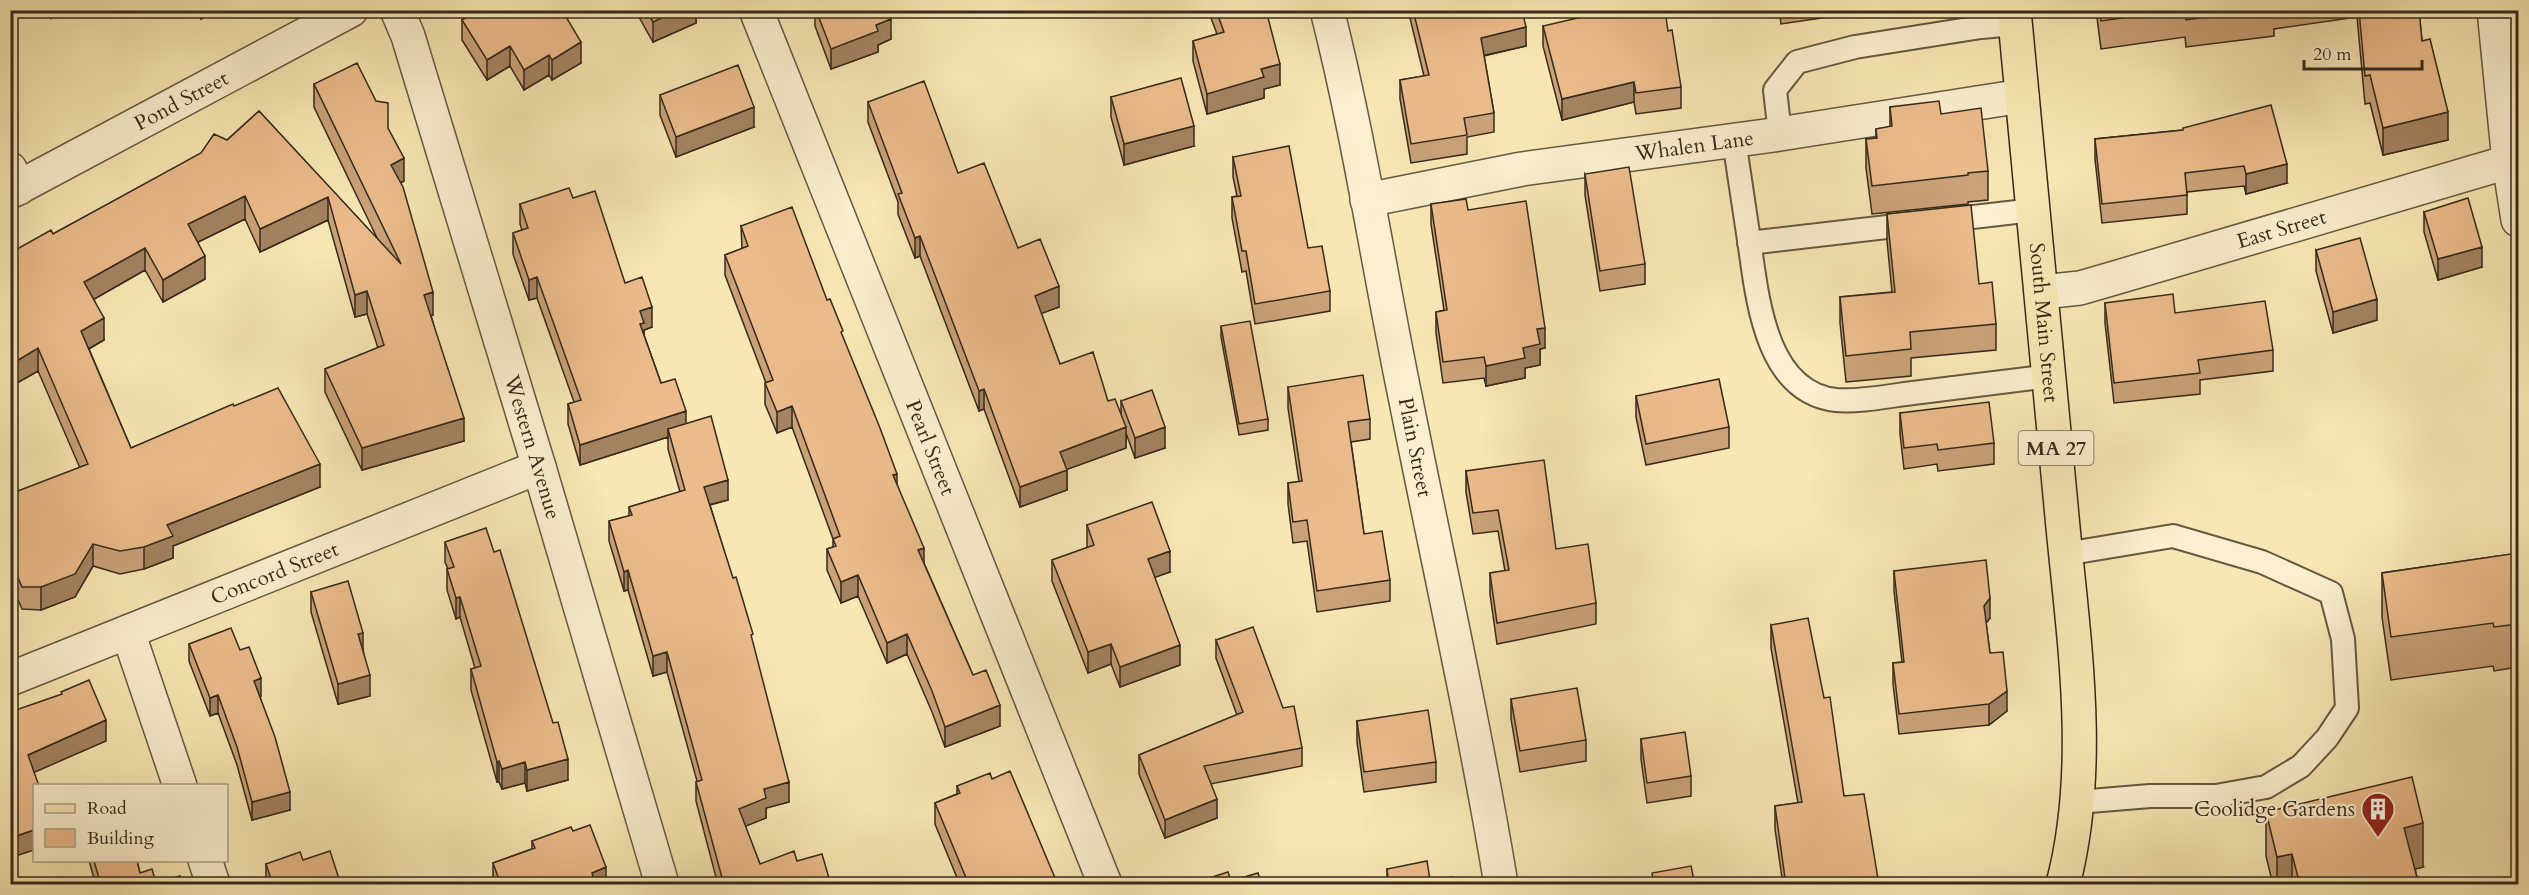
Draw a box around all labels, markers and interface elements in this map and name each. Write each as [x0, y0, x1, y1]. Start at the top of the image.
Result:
scale bar [2304, 33, 2422, 71]
text: 20 m [2313, 42, 2352, 67]
street label: Pond Street [129, 63, 234, 138]
street label: Whalen Lane [1632, 123, 1756, 168]
street label: East Street [2233, 202, 2330, 256]
street label: South Main Street [2022, 241, 2066, 404]
street label: Western Avenue [497, 371, 568, 523]
street label: Pearl Street [899, 395, 963, 500]
street label: Plain Street [1391, 395, 1440, 500]
road number: MA 27 [2018, 431, 2094, 465]
street label: Concord Street [206, 534, 343, 612]
legend [33, 784, 228, 862]
building icon: Coolidge Gardens [2360, 791, 2396, 838]
place label: Coolidge Gardens [2194, 795, 2355, 824]
text: Road [87, 796, 127, 821]
text: Building [87, 826, 155, 851]

